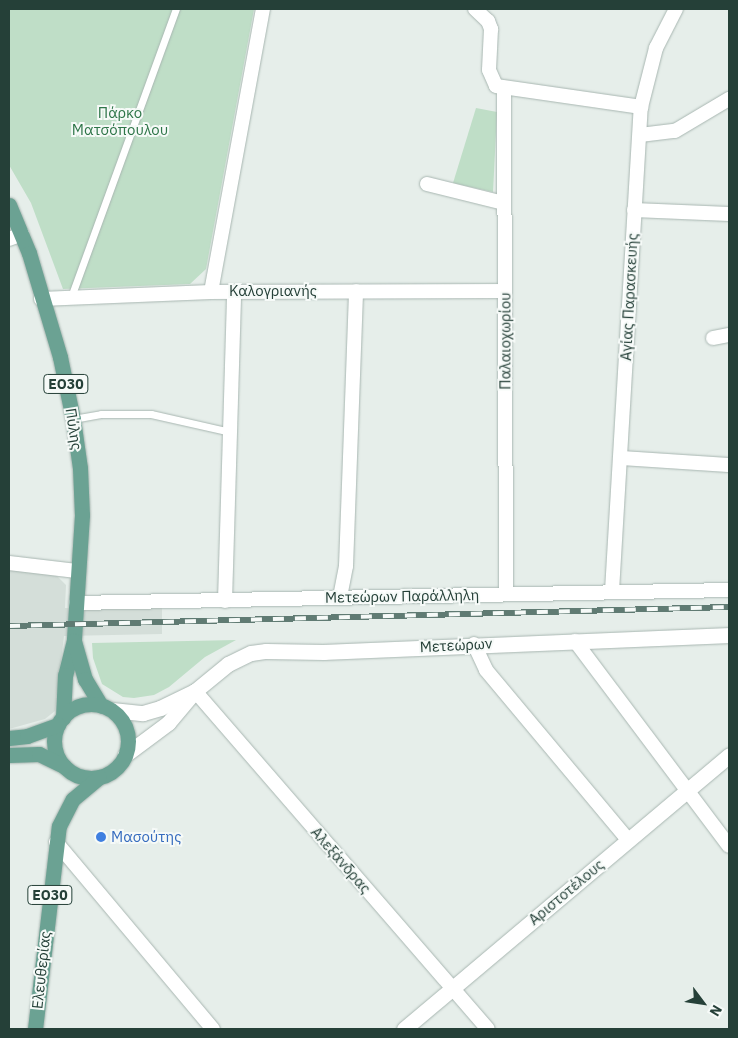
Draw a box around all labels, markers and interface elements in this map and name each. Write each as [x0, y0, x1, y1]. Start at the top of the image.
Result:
park label: Πάρκο Ματσόπουλου [72, 103, 168, 138]
street label: Αγίας Παρασκευής [617, 233, 641, 361]
street label: Καλογριανής [229, 282, 317, 300]
street label: Παλαιοχωρίου [496, 292, 514, 390]
road number: ΕΟ30 [42, 372, 90, 396]
street label: Πύλης [62, 407, 86, 451]
street label: Μετεώρων Παράλληλη [325, 586, 479, 606]
street label: Μετεώρων [419, 634, 493, 656]
street label: Αλεξάνδρας [307, 823, 375, 897]
place label: Μασούτης [111, 828, 181, 846]
marker: Μασούτης [95, 831, 107, 843]
street label: Αριστοτέλους [525, 855, 607, 929]
road number: ΕΟ30 [26, 884, 74, 906]
street label: Ελευθερίας [28, 930, 54, 1010]
north arrow [678, 978, 728, 1028]
text: N [706, 1002, 726, 1020]

